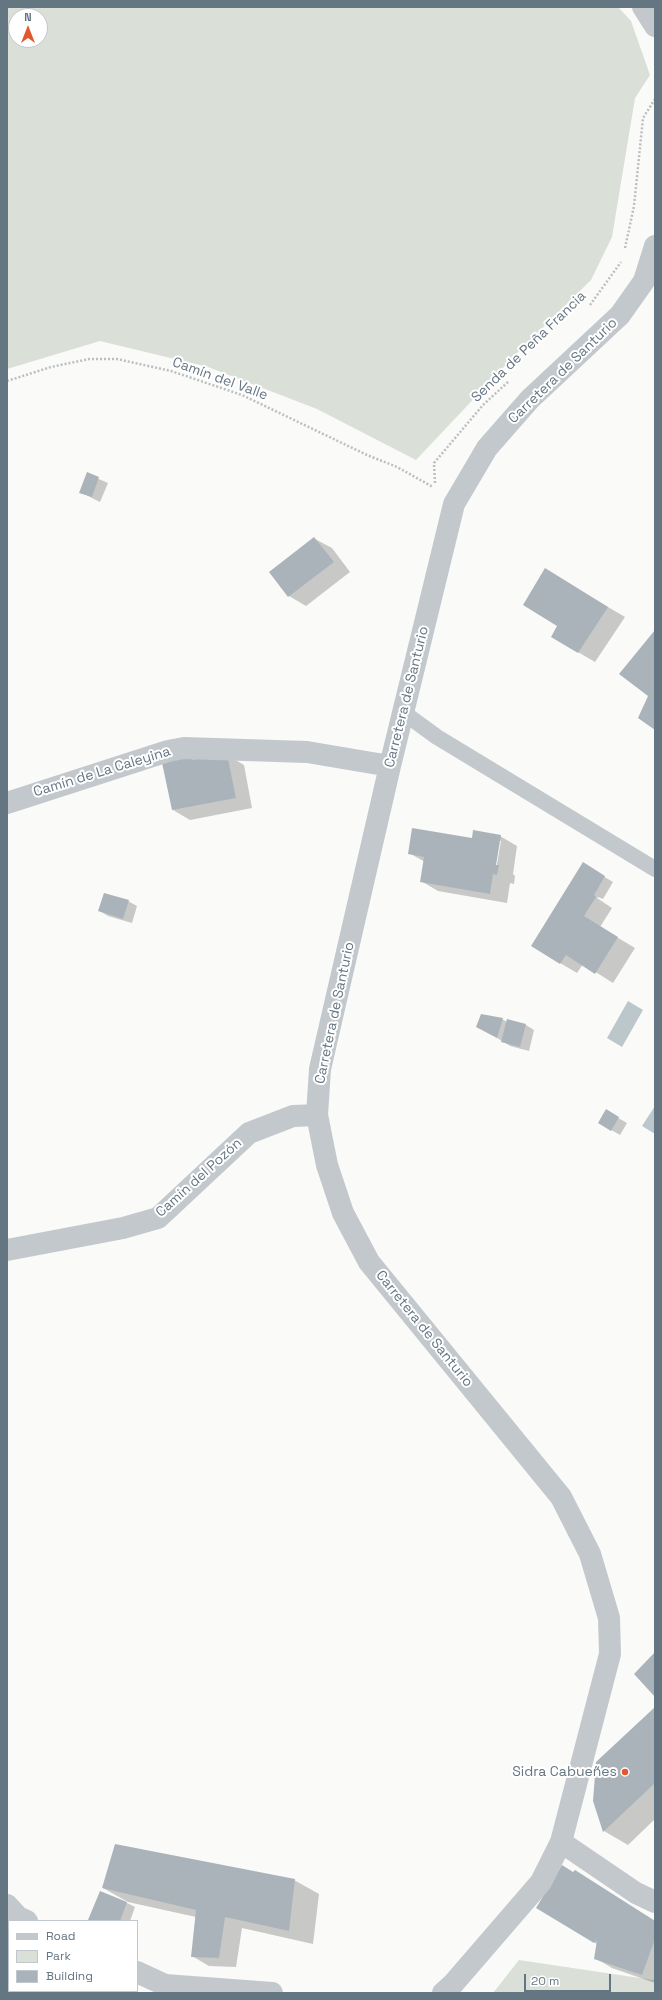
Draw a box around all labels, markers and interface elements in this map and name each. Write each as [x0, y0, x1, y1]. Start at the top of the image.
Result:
north arrow [8, 8, 48, 48]
text: N [24, 10, 32, 24]
street label: Senda de Peña Francia [468, 288, 590, 406]
street label: Carretera de Santurio [505, 315, 621, 427]
street label: Camín del Valle [170, 354, 270, 404]
street label: Carretera de Santurio [381, 625, 433, 769]
street label: Camín de La Caleyina [32, 743, 172, 801]
street label: Carretera de Santurio [312, 940, 358, 1086]
street label: Camín del Pozón [153, 1135, 245, 1221]
street label: Carretera de Santurio [372, 1267, 476, 1391]
place label: Sidra Cabueñes [512, 1764, 617, 1780]
marker: Sidra Cabueñes [620, 1767, 630, 1777]
legend [8, 1920, 138, 1992]
text: Road [46, 1928, 75, 1944]
text: Park [46, 1948, 71, 1964]
scale bar [526, 1966, 613, 1992]
text: Building [46, 1968, 93, 1984]
text: 20 m [531, 1973, 559, 1989]

